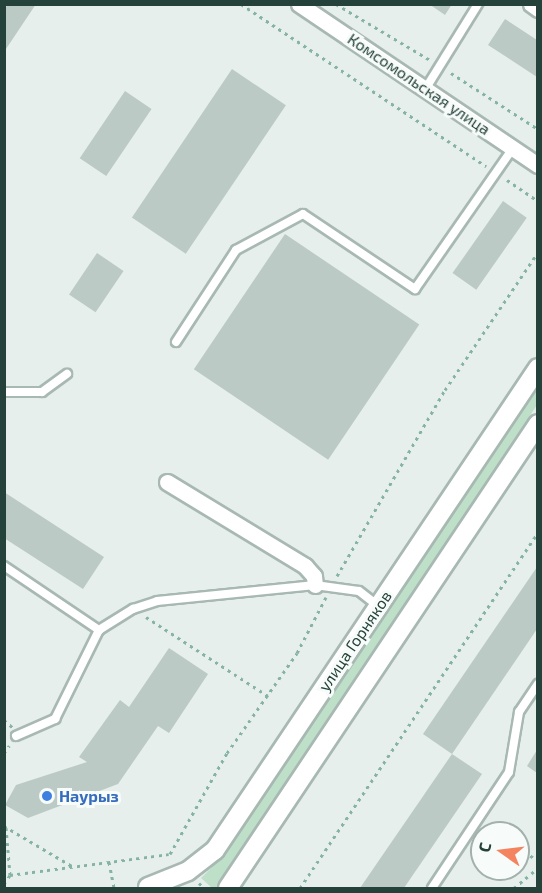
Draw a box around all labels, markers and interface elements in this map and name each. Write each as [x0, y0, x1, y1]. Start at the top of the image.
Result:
street label: Комсомольская улица [344, 29, 494, 139]
street label: улица Горняков [314, 587, 396, 695]
place label: Наурыз [59, 786, 119, 806]
marker: Наурыз [40, 789, 54, 803]
north arrow [470, 821, 530, 881]
text: С [474, 840, 494, 854]

